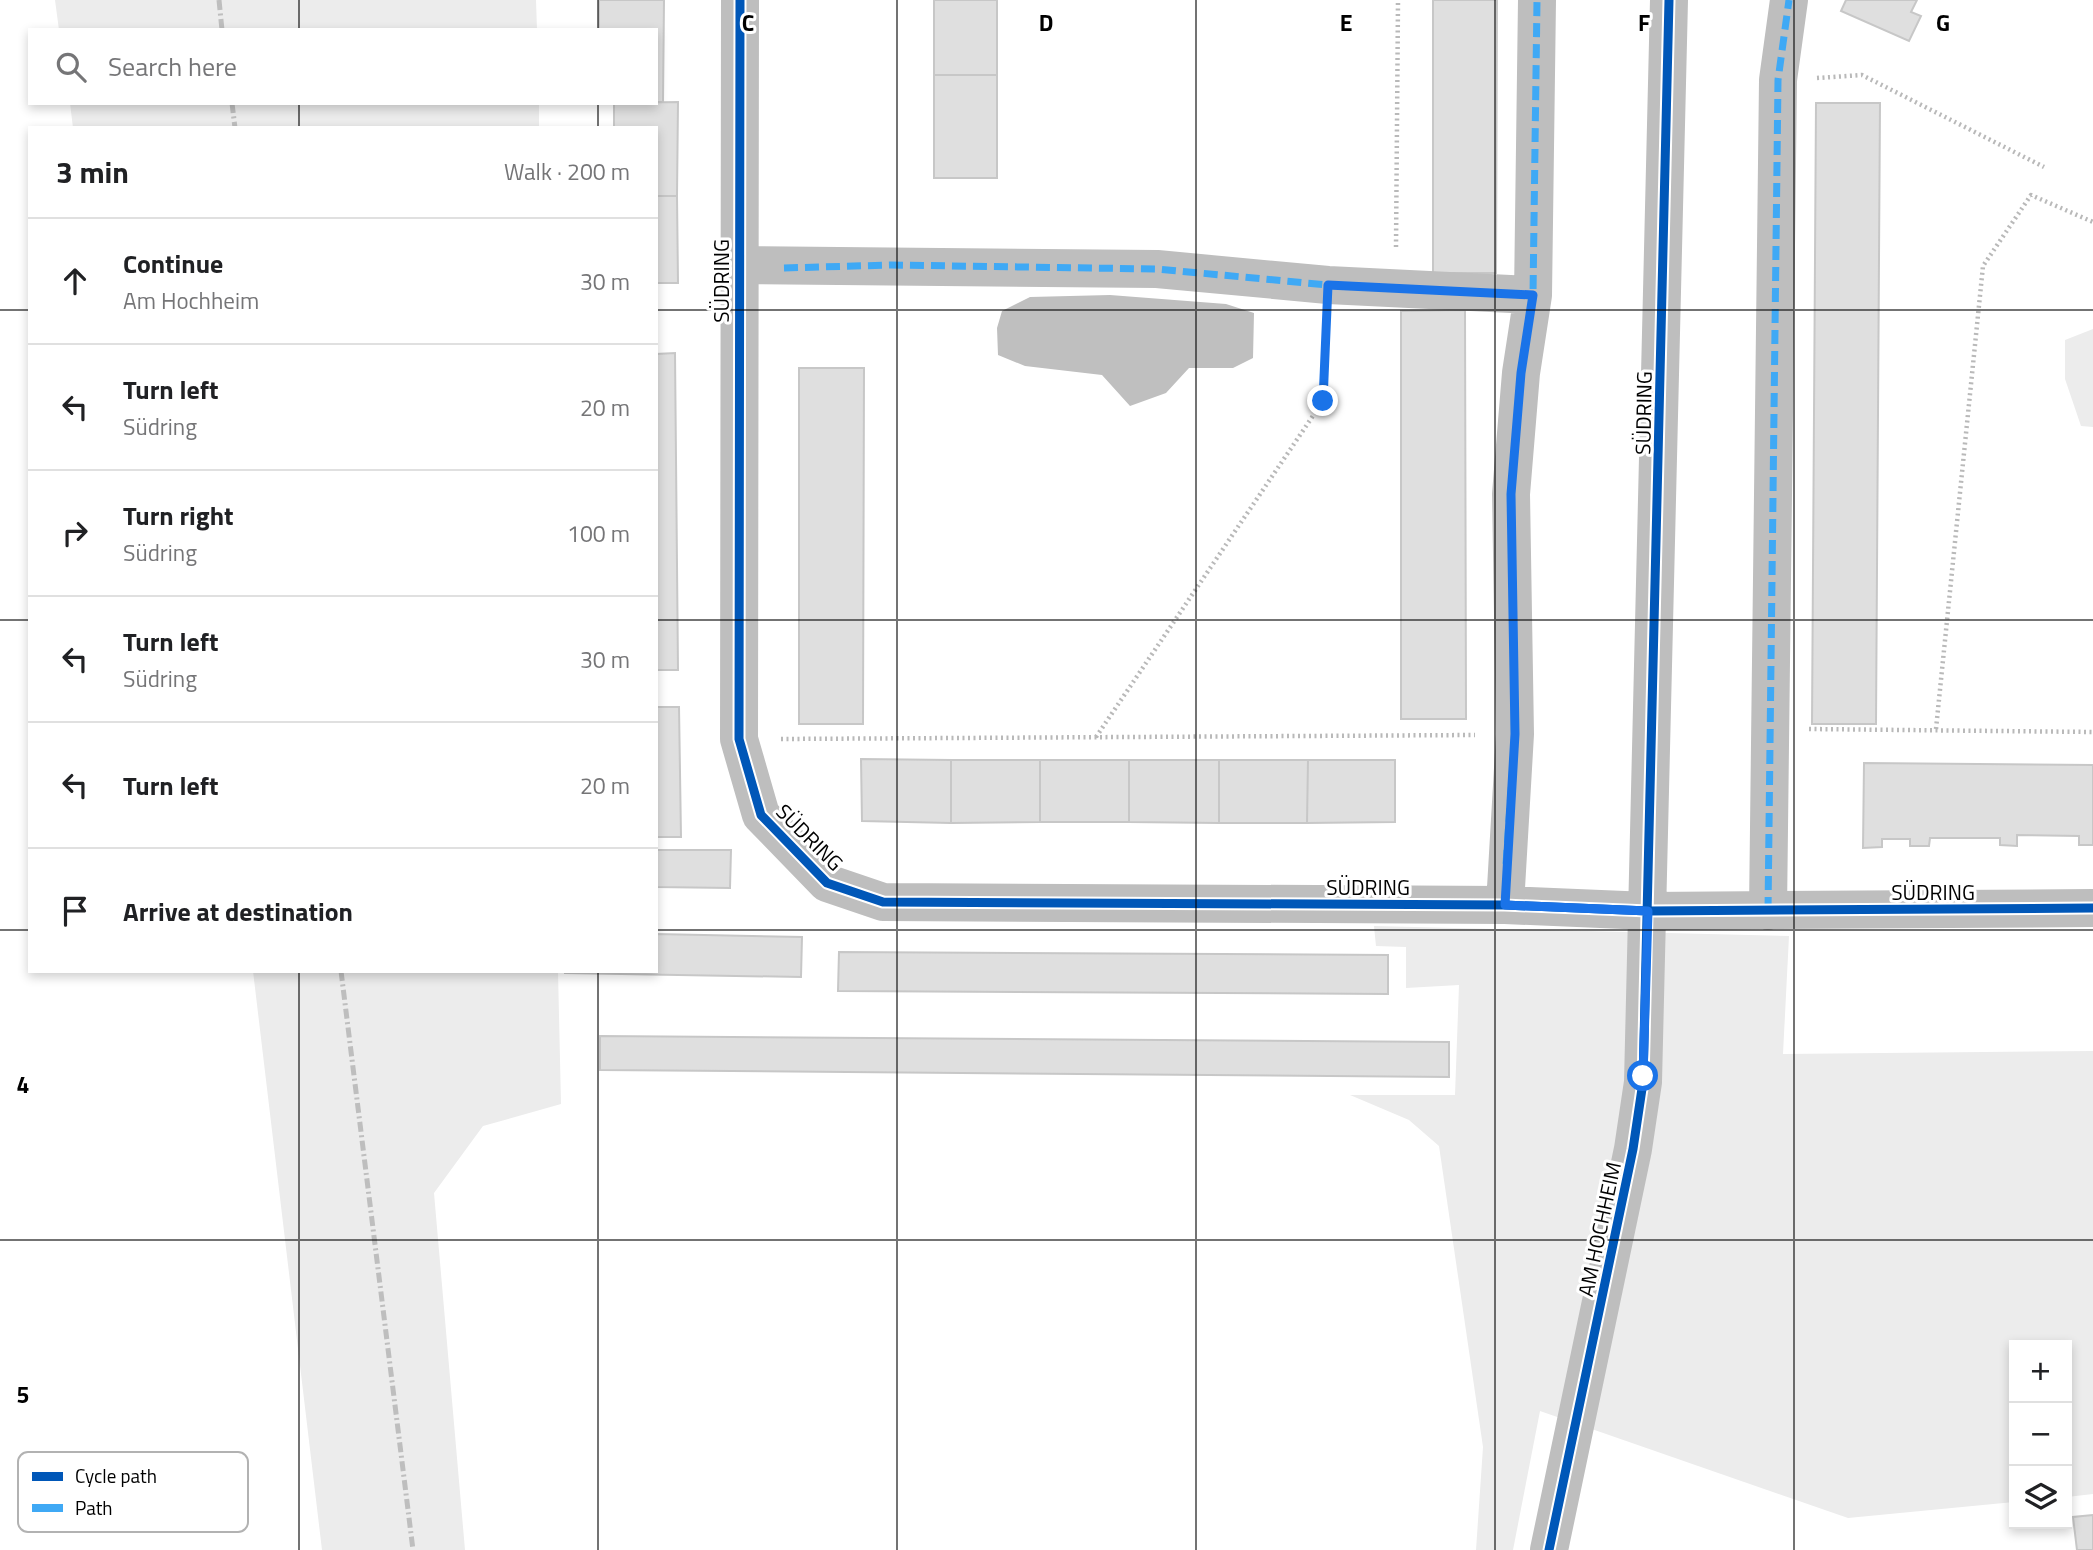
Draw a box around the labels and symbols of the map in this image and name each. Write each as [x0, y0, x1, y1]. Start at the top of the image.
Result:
text: C [742, 5, 754, 40]
text: D [1039, 5, 1053, 40]
text: E [1340, 5, 1352, 40]
text: F [1638, 5, 1650, 40]
text: G [1936, 5, 1950, 40]
street label: SÜDRING [705, 239, 737, 323]
street label: SÜDRING [1626, 371, 1660, 455]
route end [1307, 385, 1338, 416]
street label: SÜDRING [769, 796, 851, 878]
street label: SÜDRING [1326, 871, 1410, 903]
street label: SÜDRING [1891, 876, 1975, 908]
route start [1627, 1060, 1658, 1091]
text: 4 [17, 1067, 29, 1102]
street label: AM HOCHHEIM [1569, 1159, 1629, 1299]
text: 5 [17, 1377, 29, 1412]
legend [18, 1452, 248, 1532]
text: Cycle path [75, 1461, 157, 1490]
text: Path [75, 1493, 113, 1522]

